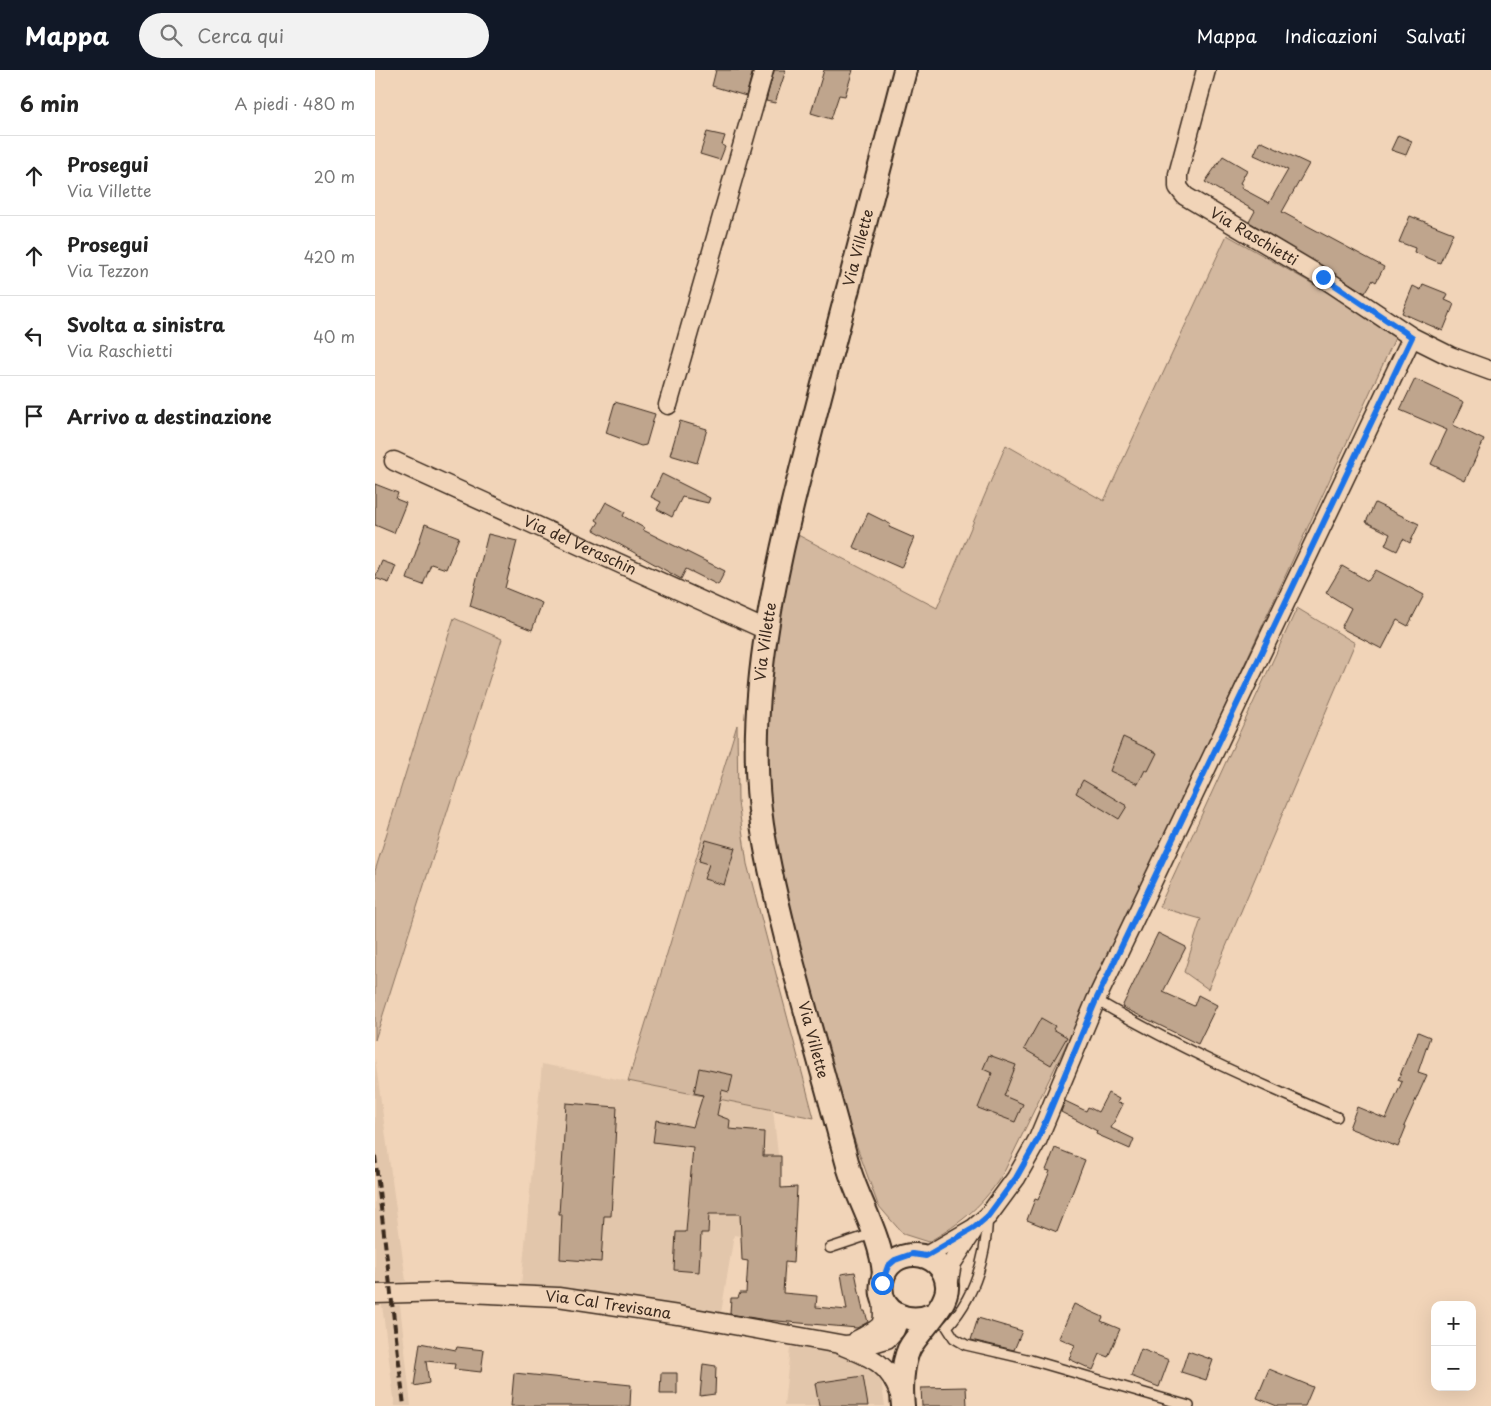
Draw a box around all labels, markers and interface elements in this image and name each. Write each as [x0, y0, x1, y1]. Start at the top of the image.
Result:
search box [139, 13, 489, 58]
text: Mappa [25, 17, 109, 53]
icon: search [157, 21, 185, 49]
text: Cerca qui [197, 21, 284, 49]
text: Mappa [1197, 22, 1257, 49]
text: Indicazioni [1285, 22, 1378, 49]
text: Salvati [1406, 22, 1466, 49]
text: 6 min [20, 87, 79, 119]
text: A piedi · 480 m [235, 91, 355, 115]
text: Prosegui [67, 150, 149, 178]
icon: ahead [20, 162, 48, 190]
text: 20 m [314, 164, 355, 188]
text: Via Villette [67, 178, 152, 202]
street label: Via Raschietti [1206, 200, 1303, 271]
street label: Via Villette [836, 206, 878, 289]
text: Prosegui [67, 230, 149, 258]
icon: ahead [20, 242, 48, 270]
text: 420 m [304, 244, 355, 268]
text: Via Tezzon [67, 258, 149, 282]
route end [1312, 266, 1335, 289]
text: Svolta a sinistra [67, 310, 225, 338]
icon: left [20, 322, 48, 350]
text: 40 m [313, 324, 355, 348]
text: Via Raschietti [67, 338, 173, 362]
icon: arrive [20, 402, 48, 430]
text: Arrivo a destinazione [67, 402, 272, 430]
street label: Via del Veraschin [520, 508, 641, 580]
street label: Via Villette [747, 600, 781, 682]
street label: Via Villette [793, 998, 836, 1081]
route start [871, 1272, 894, 1295]
street label: Via Cal Trevisana [545, 1283, 674, 1324]
map controls [1431, 1301, 1476, 1391]
button: + [1431, 1301, 1476, 1346]
button: − [1431, 1346, 1476, 1391]

